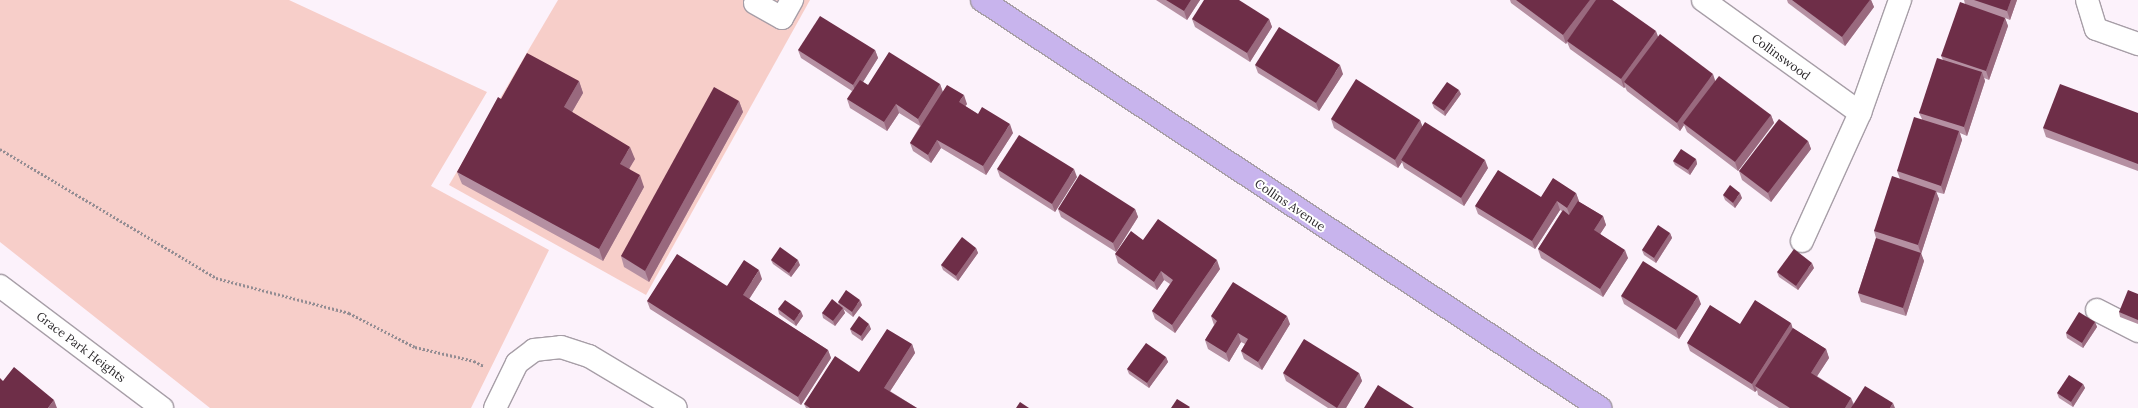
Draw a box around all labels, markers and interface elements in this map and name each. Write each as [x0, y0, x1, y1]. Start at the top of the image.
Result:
street label: Collinswood [1749, 31, 1813, 83]
street label: Collins Avenue [1252, 176, 1328, 234]
street label: Grace Park Heights [34, 309, 128, 385]

